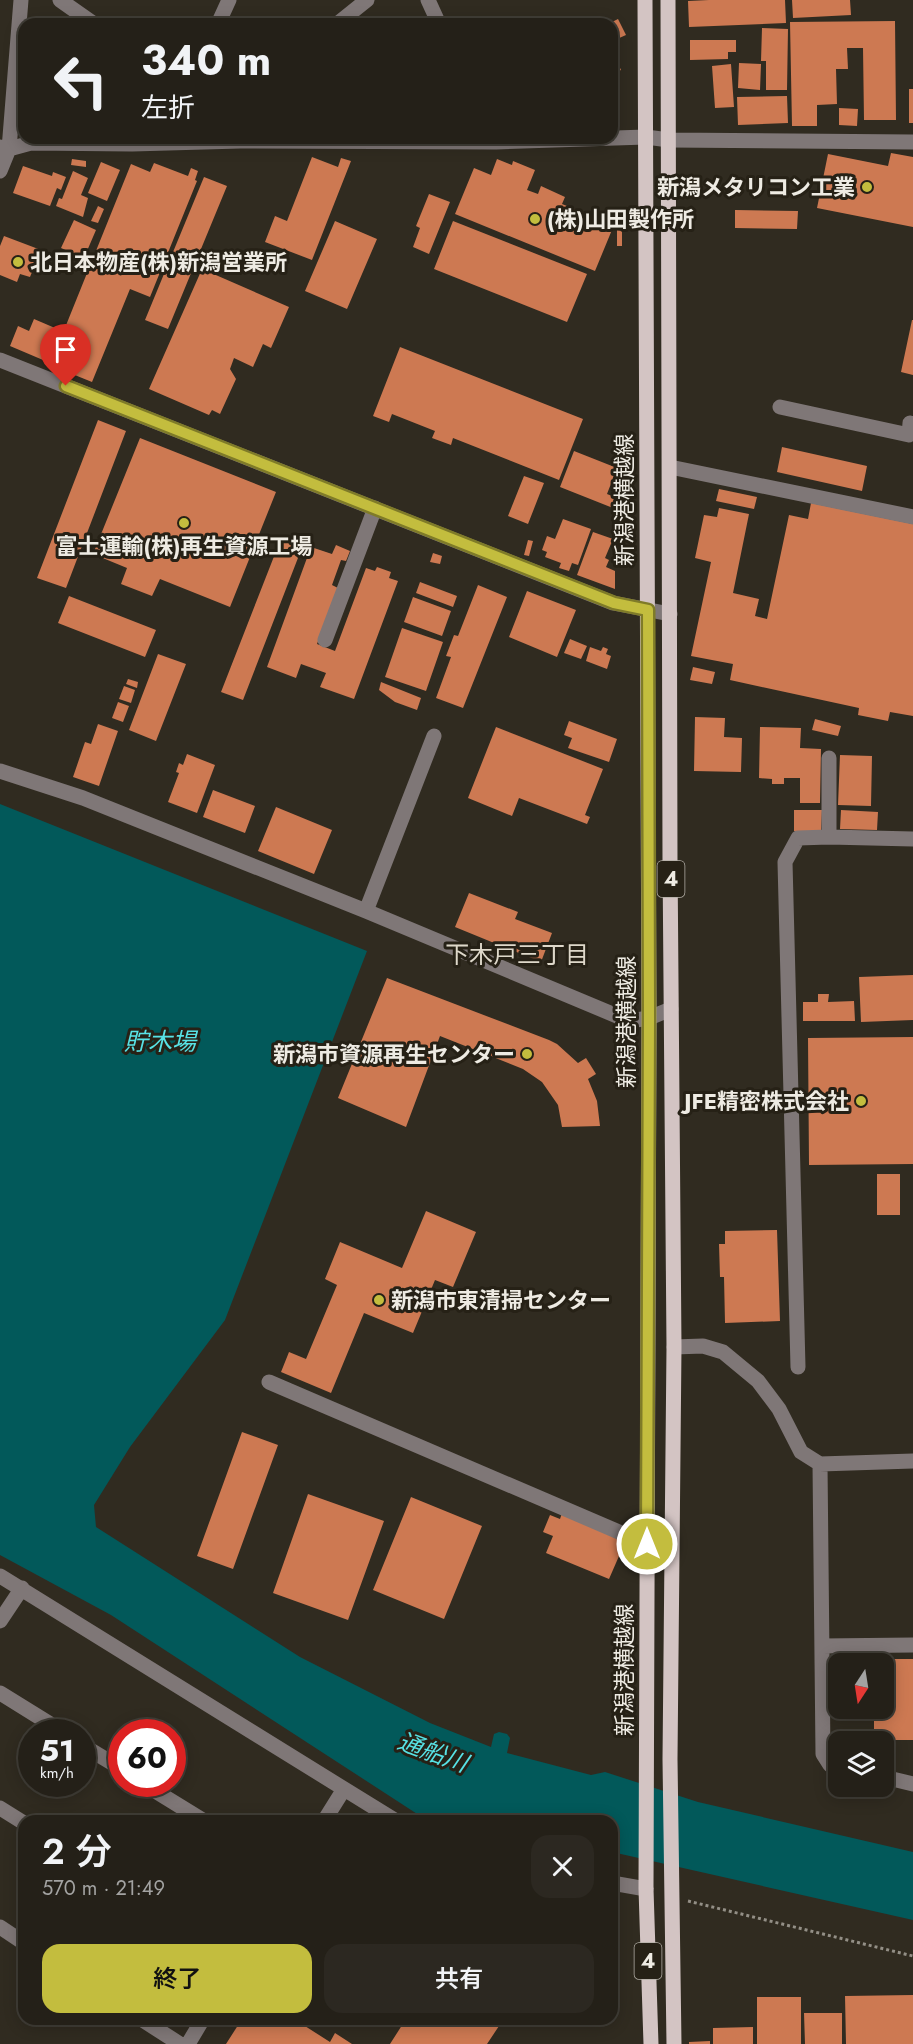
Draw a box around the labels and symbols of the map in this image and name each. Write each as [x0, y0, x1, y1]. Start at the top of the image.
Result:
place label: 新潟メタリコン工業 [657, 171, 855, 203]
marker: 新潟メタリコン工業 [860, 180, 874, 194]
place label: (株)山田製作所 [547, 203, 694, 235]
marker: (株)山田製作所 [528, 212, 542, 226]
place label: 北日本物産(株)新潟営業所 [30, 246, 287, 278]
marker: 北日本物産(株)新潟営業所 [11, 255, 25, 269]
pin [40, 324, 91, 386]
street label: 新潟港横越線 [608, 434, 640, 566]
marker: 富士運輸(株)再生資源工場 [177, 516, 191, 530]
place label: 富士運輸(株)再生資源工場 [55, 530, 313, 562]
road number: 4 [658, 861, 684, 897]
district label: 下木戸三丁目 [445, 937, 589, 972]
street label: 新潟港横越線 [610, 956, 642, 1088]
water label: 貯木場 [124, 1024, 199, 1059]
place label: 新潟市資源再生センター [273, 1038, 515, 1070]
marker: 新潟市資源再生センター [520, 1047, 534, 1061]
place label: JFE精密株式会社 [680, 1085, 849, 1117]
marker: JFE精密株式会社 [854, 1094, 868, 1108]
place label: 新潟市東清掃センター [391, 1284, 611, 1316]
marker: 新潟市東清掃センター [372, 1293, 386, 1307]
position arrow [615, 1512, 679, 1576]
street label: 新潟港横越線 [608, 1604, 640, 1736]
north arrow [828, 1653, 894, 1719]
speed limit sign: 60 [108, 1719, 186, 1797]
water label: 通船川 [393, 1723, 476, 1782]
road number: 4 [634, 1943, 662, 1979]

